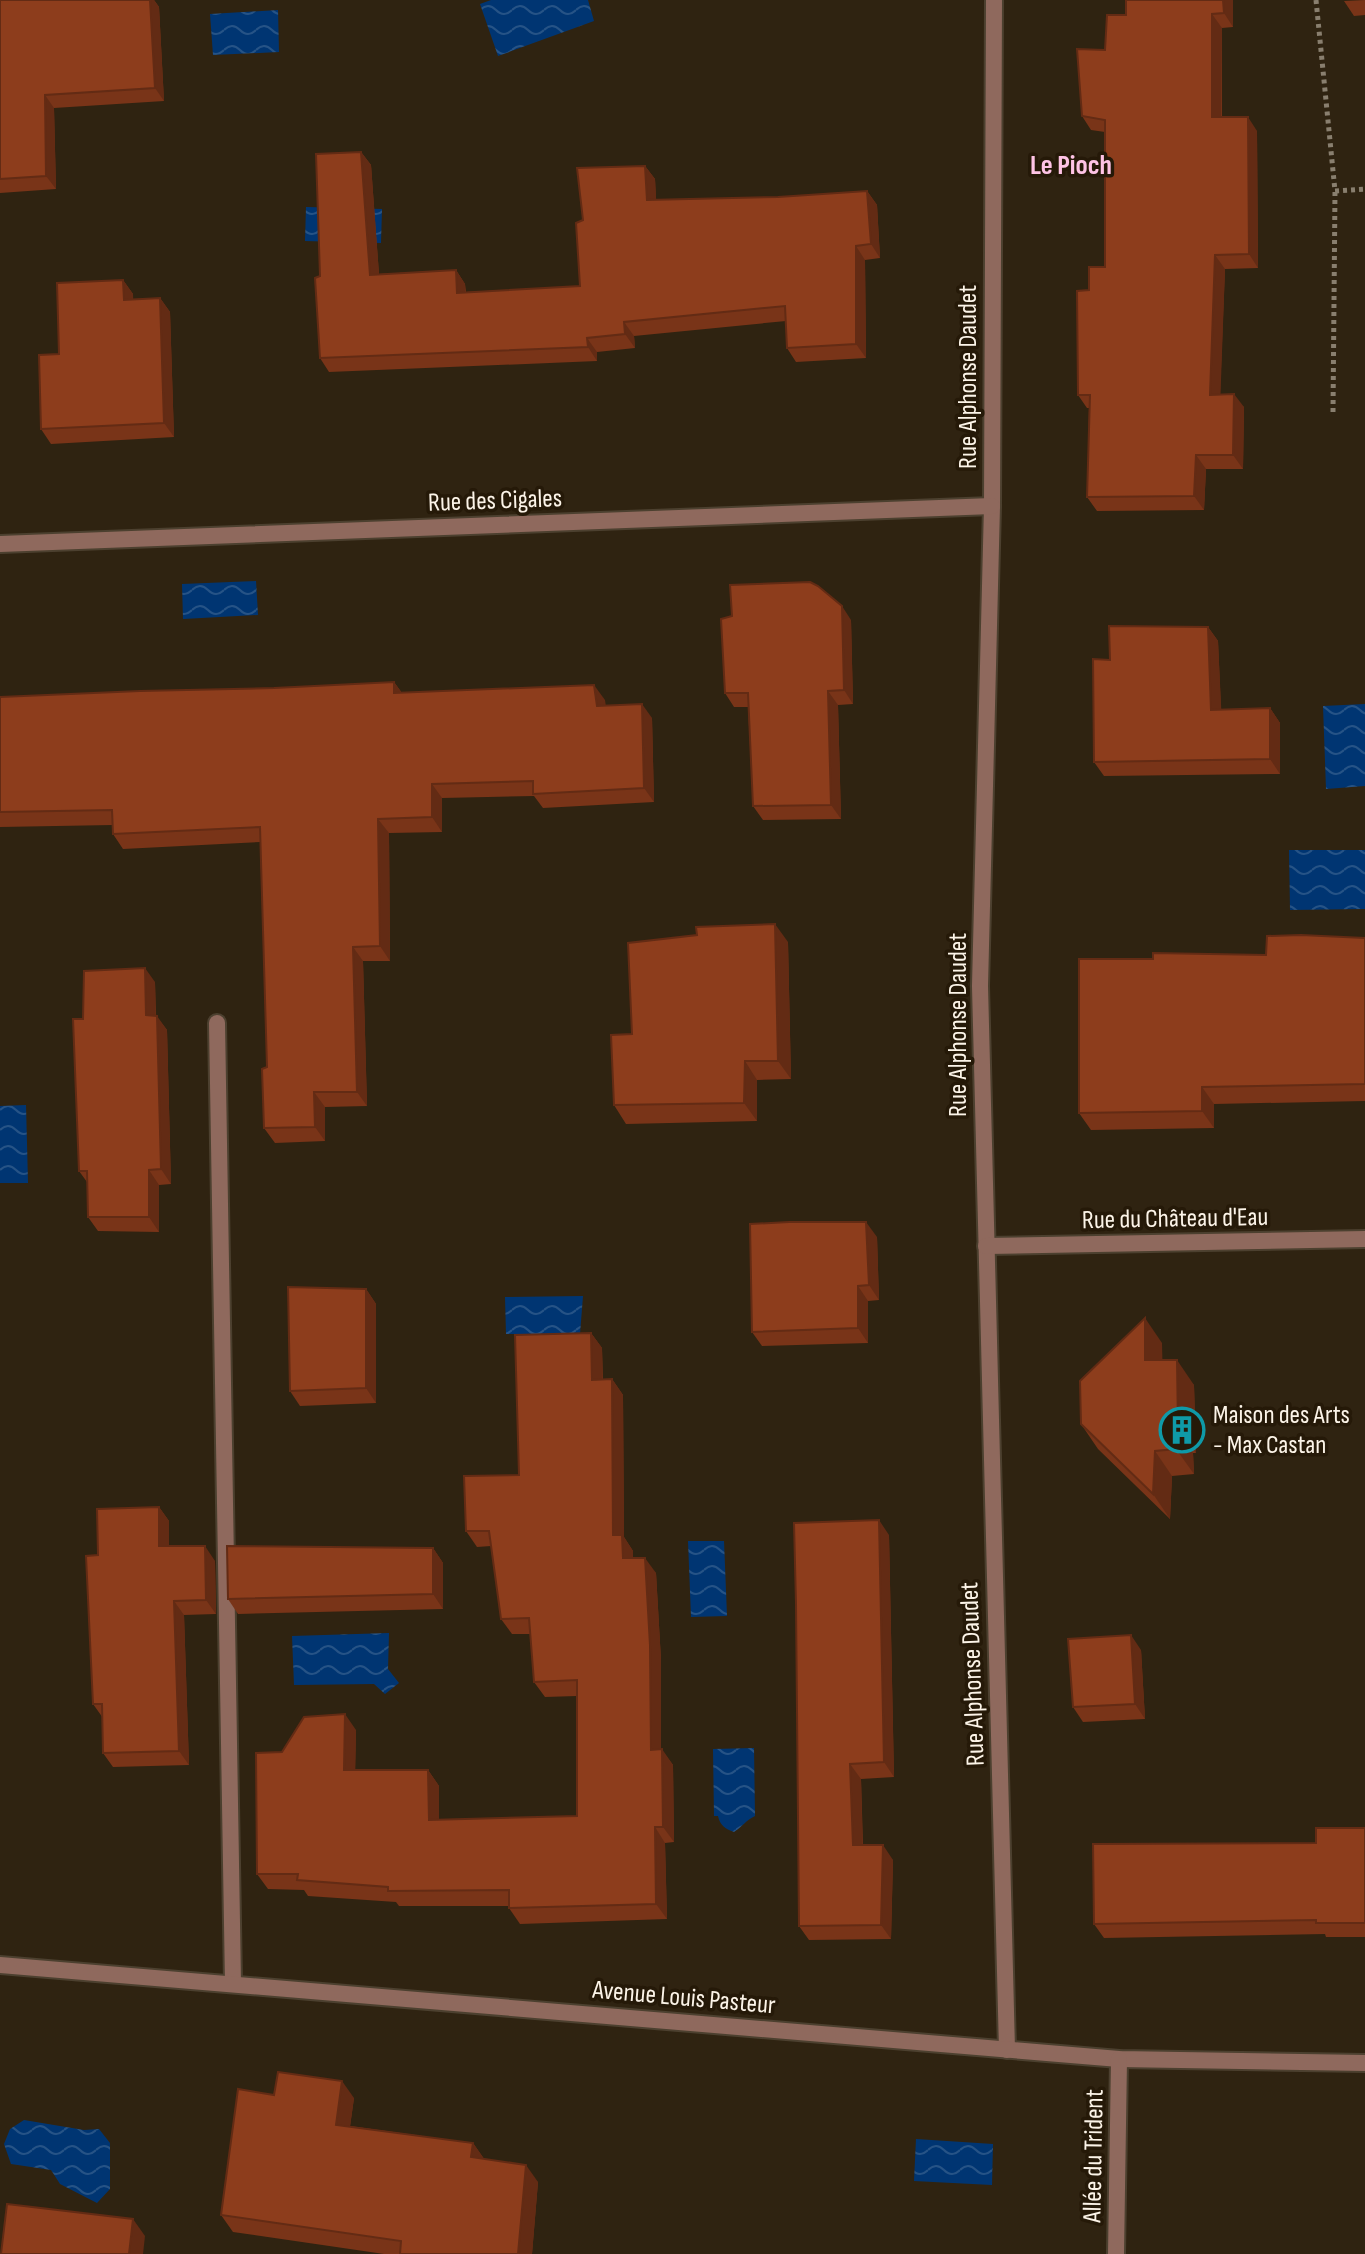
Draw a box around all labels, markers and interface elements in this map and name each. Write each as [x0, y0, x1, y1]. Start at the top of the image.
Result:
district label: Le Pioch [1030, 149, 1112, 182]
street label: Rue Alphonse Daudet [953, 285, 984, 469]
street label: Rue des Cigales [427, 483, 563, 519]
street label: Rue Alphonse Daudet [943, 933, 974, 1117]
street label: Rue du Château d'Eau [1082, 1202, 1268, 1236]
place label: Maison des Arts - Max Castan [1213, 1400, 1350, 1461]
building icon: Maison des Arts - Max Castan [1158, 1406, 1206, 1454]
street label: Rue Alphonse Daudet [954, 1581, 992, 1767]
street label: Avenue Louis Pasteur [590, 1974, 777, 2021]
street label: Allée du Trident [1077, 2089, 1111, 2224]

